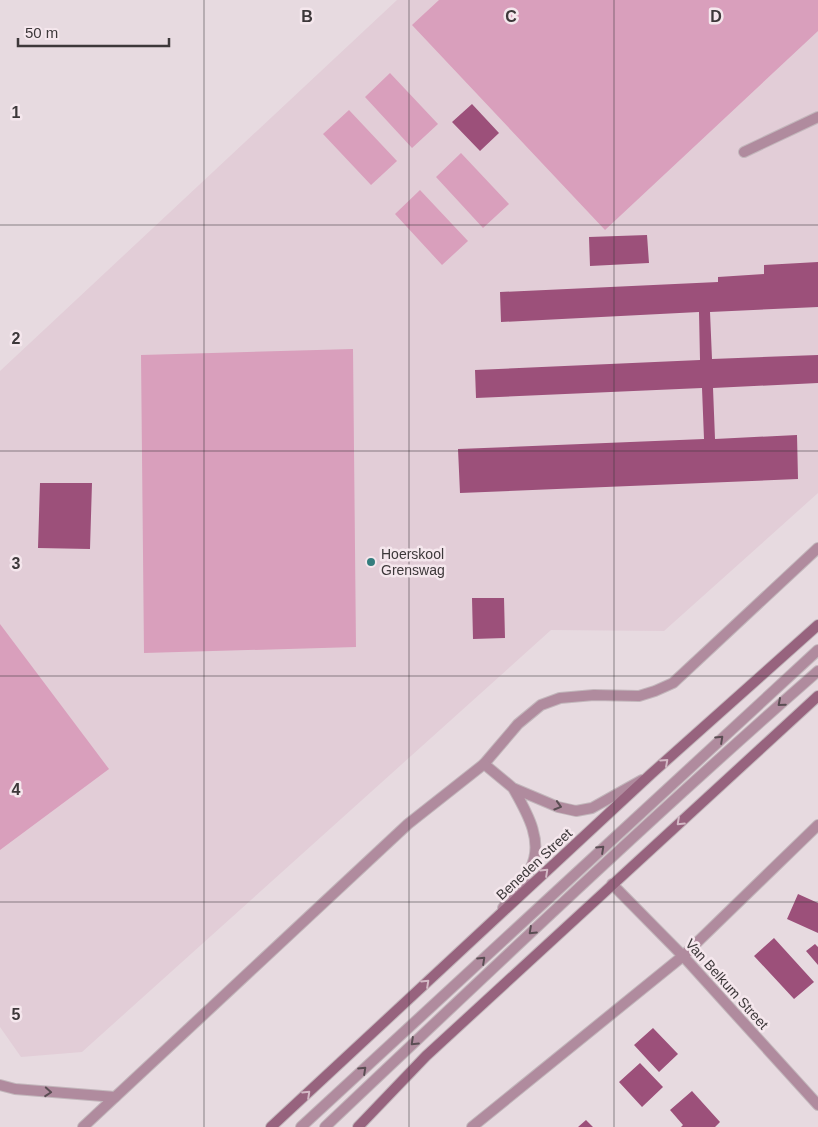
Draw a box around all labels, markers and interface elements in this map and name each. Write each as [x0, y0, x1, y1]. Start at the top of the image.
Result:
text: B [301, 8, 313, 25]
text: C [505, 8, 517, 25]
text: D [710, 8, 722, 25]
scale bar [18, 15, 169, 47]
text: 50 m [25, 24, 58, 41]
text: 1 [12, 104, 21, 121]
text: 2 [12, 330, 21, 347]
place label: Hoerskool Grenswag [381, 546, 445, 578]
text: 3 [12, 555, 21, 572]
marker: Hoerskool Grenswag [365, 556, 377, 568]
one-way arrow [778, 697, 787, 706]
one-way arrow [715, 736, 724, 745]
one-way arrow [659, 759, 668, 768]
text: 4 [12, 781, 21, 798]
one-way arrow [553, 801, 561, 811]
one-way arrow [677, 816, 686, 825]
street label: Beneden Street [493, 825, 575, 903]
one-way arrow [596, 846, 605, 855]
one-way arrow [539, 869, 548, 878]
one-way arrow [529, 925, 538, 934]
street label: Van Belkum Street [682, 936, 772, 1032]
one-way arrow [476, 957, 485, 966]
one-way arrow [420, 980, 429, 989]
text: 5 [12, 1006, 21, 1023]
one-way arrow [411, 1036, 420, 1045]
one-way arrow [357, 1067, 366, 1076]
one-way arrow [44, 1086, 52, 1097]
one-way arrow [301, 1091, 310, 1100]

